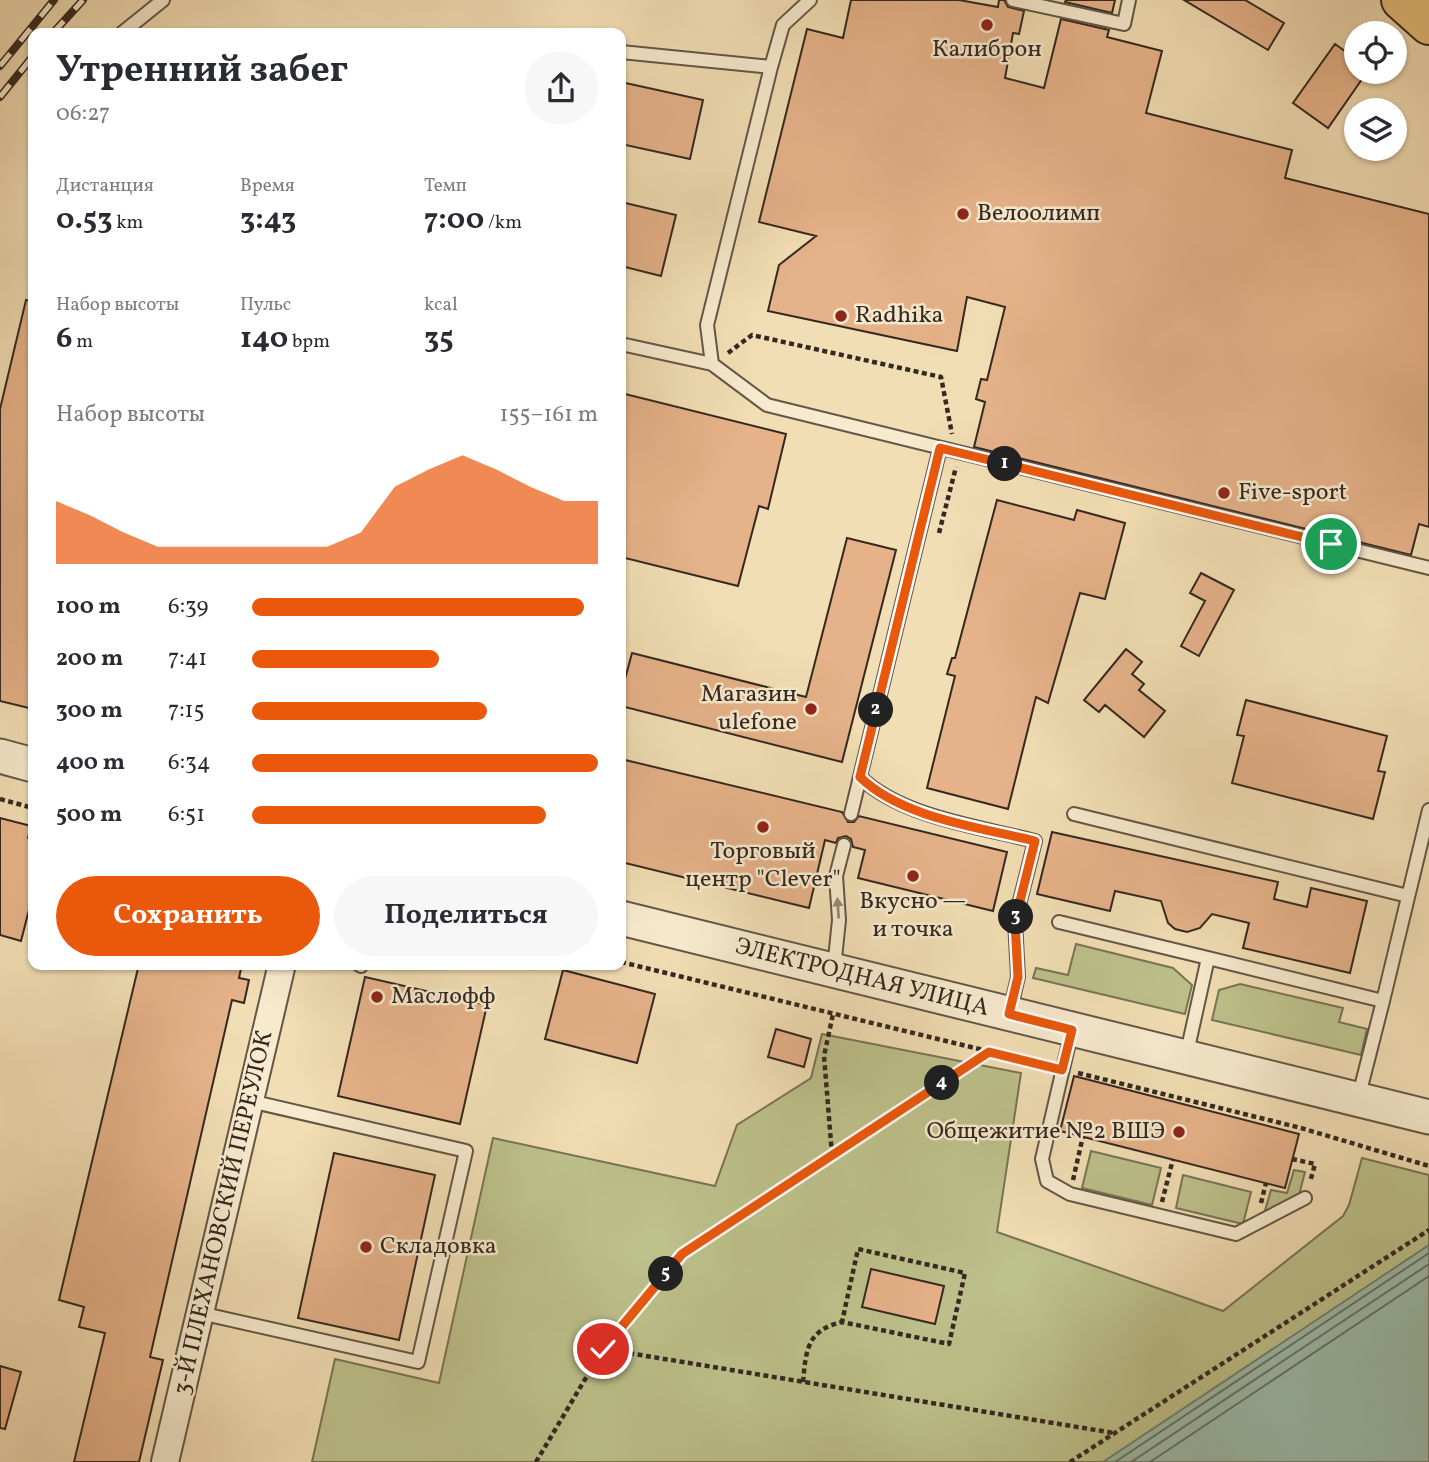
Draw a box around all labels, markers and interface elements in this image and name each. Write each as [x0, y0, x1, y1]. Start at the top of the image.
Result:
marker: Калиброн [979, 17, 995, 33]
map controls [1344, 21, 1407, 161]
button: locate [1344, 21, 1407, 84]
place label: Калиброн [932, 33, 1042, 67]
text: Утренний забег [56, 45, 348, 98]
button: share [524, 51, 598, 125]
text: 06:27 [56, 98, 110, 130]
button: layers [1344, 98, 1407, 161]
text: Дистанция [56, 173, 154, 199]
text: Время [240, 173, 295, 199]
text: Темп [424, 173, 467, 199]
place label: Велоолимп [977, 197, 1100, 231]
text: 0.53 [56, 199, 112, 241]
text: 3:43 [240, 199, 296, 241]
text: 7:00 [424, 199, 484, 241]
marker: Велоолимп [955, 206, 971, 222]
text: km [112, 210, 143, 236]
text: /km [484, 210, 522, 236]
text: Набор высоты [56, 292, 179, 318]
text: Пульс [240, 292, 291, 318]
text: kcal [424, 292, 458, 318]
place label: Radhika [855, 299, 943, 333]
marker: Radhika [833, 308, 849, 324]
text: 6 [56, 318, 72, 360]
text: 140 [240, 318, 288, 360]
text: 35 [424, 318, 454, 360]
text: m [72, 329, 93, 355]
text: bpm [288, 329, 330, 355]
text: Набор высоты [56, 399, 205, 431]
text: 155–161 m [499, 399, 598, 431]
pin: 1 [988, 447, 1023, 482]
text: 1 [1001, 450, 1008, 476]
place label: Five-sport [1238, 476, 1347, 510]
marker: Five-sport [1216, 485, 1232, 501]
pin [1301, 514, 1361, 574]
icon: arrive [1312, 525, 1350, 563]
text: 100 m [56, 591, 121, 623]
text: 6:39 [168, 591, 208, 623]
text: 200 m [56, 643, 123, 675]
text: 7:41 [168, 643, 207, 675]
place label: Магазин ulefone [701, 678, 797, 740]
pin: 2 [858, 692, 894, 728]
text: 300 m [56, 695, 123, 727]
text: 7:15 [168, 695, 205, 727]
text: 2 [871, 696, 880, 722]
marker: Магазин ulefone [803, 701, 819, 717]
text: 400 m [56, 747, 125, 779]
text: 6:34 [168, 747, 211, 779]
text: 500 m [56, 799, 122, 831]
text: 6:51 [168, 799, 205, 831]
marker: Торговый центр "Clever" [755, 819, 771, 835]
place label: Торговый центр "Clever" [685, 835, 841, 897]
marker: Вкусно — и точка [905, 868, 921, 884]
button: Сохранить [56, 876, 320, 956]
button: Поделиться [334, 876, 598, 956]
place label: Вкусно — и точка [859, 885, 967, 947]
one-way arrow [832, 897, 843, 919]
pin: 3 [998, 900, 1034, 934]
text: 3 [1011, 903, 1020, 929]
street label: ЭЛЕКТРОДНАЯ УЛИЦА [731, 930, 993, 1026]
place label: Маслофф [391, 980, 496, 1014]
marker: Маслофф [369, 989, 385, 1005]
street label: 3-Й ПЛЕХАНОВСКИЙ ПЕРЕУЛОК [165, 1028, 283, 1398]
pin: 4 [925, 1066, 960, 1100]
text: 4 [936, 1069, 947, 1095]
place label: Общежитие №2 ВШЭ [927, 1115, 1165, 1149]
marker: Общежитие №2 ВШЭ [1171, 1124, 1187, 1140]
place label: Складовка [380, 1230, 497, 1264]
marker: Складовка [358, 1239, 374, 1255]
pin: 5 [648, 1256, 684, 1292]
text: 5 [661, 1260, 670, 1286]
pin [573, 1319, 633, 1379]
icon: check [584, 1330, 622, 1368]

